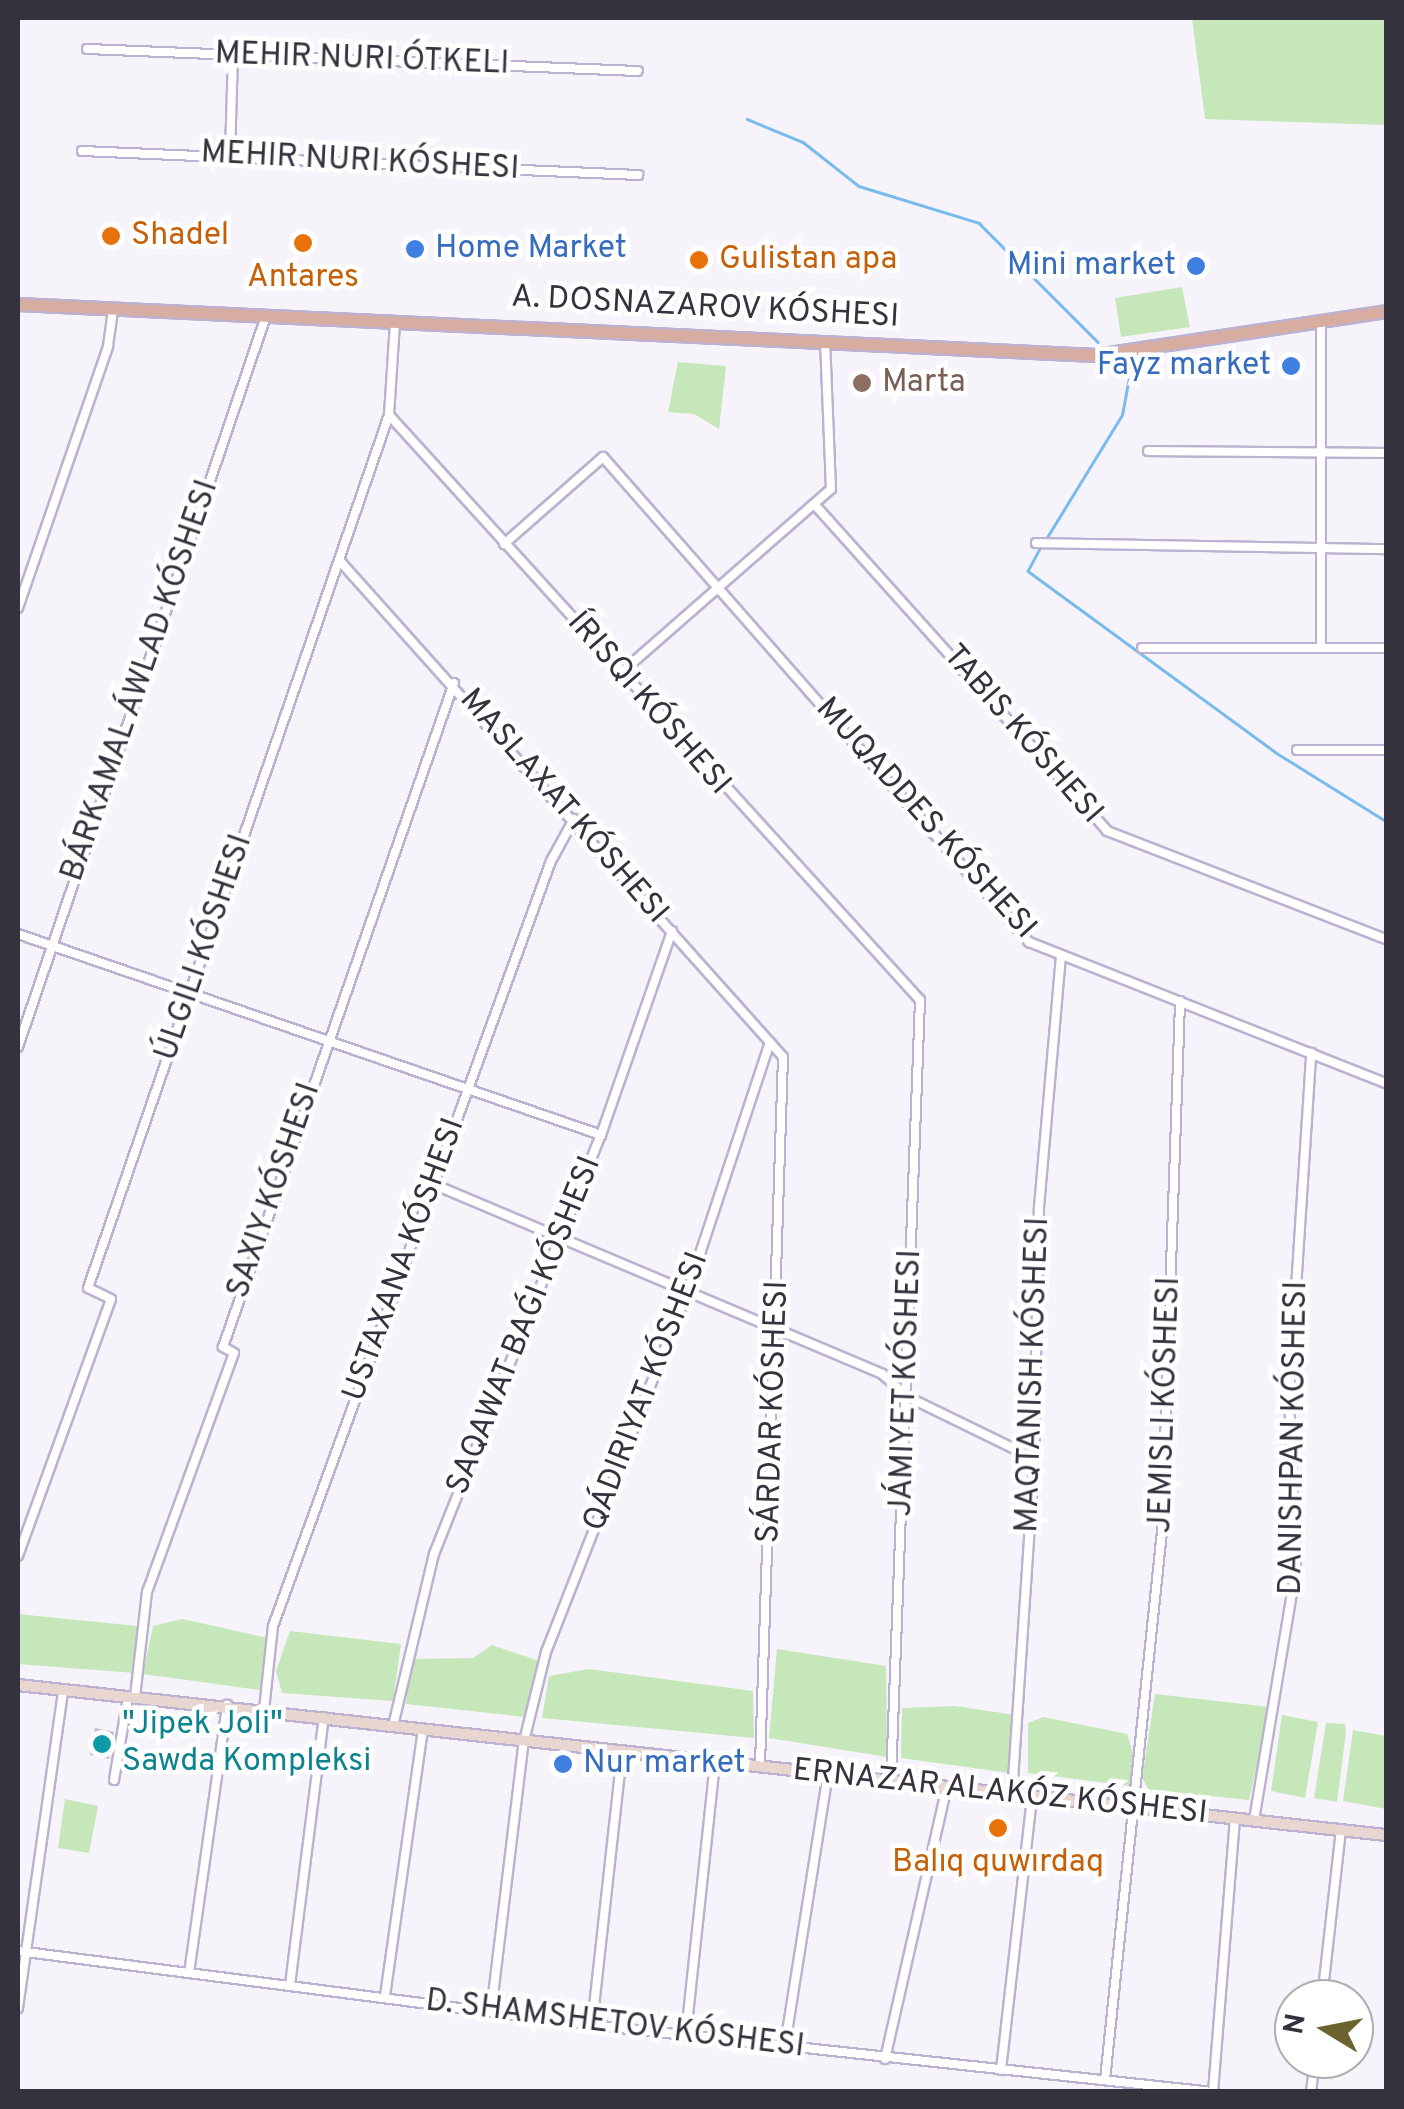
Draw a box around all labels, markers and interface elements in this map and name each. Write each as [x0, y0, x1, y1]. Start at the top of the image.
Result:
street label: MEHIR NURI ÓTKELI [214, 36, 510, 84]
street label: MEHIR NURI KÓSHESI [200, 134, 520, 190]
place label: Shadel [131, 217, 229, 255]
marker: Shadel [100, 225, 122, 247]
place label: Home Market [435, 230, 627, 268]
marker: Antares [292, 232, 314, 254]
marker: Home Market [404, 238, 426, 260]
place label: Gulistan apa [719, 241, 897, 279]
place label: Mini market [1007, 247, 1176, 285]
marker: Gulistan apa [688, 249, 710, 271]
marker: Mini market [1185, 255, 1207, 277]
place label: Antares [247, 259, 359, 297]
street label: A. DOSNAZAROV KÓSHESI [509, 279, 901, 337]
place label: Fayz market [1097, 347, 1271, 385]
marker: Fayz market [1280, 355, 1302, 377]
place label: Marta [882, 364, 966, 402]
marker: Marta [851, 372, 873, 394]
street label: BÁRKAMAL ÁWLAD KÓSHESI [54, 475, 228, 887]
street label: ÍRISQI KÓSHESI [558, 605, 738, 803]
street label: TABIS KÓSHESI [934, 638, 1110, 832]
street label: MASLAXAT KÓSHESI [450, 681, 676, 933]
street label: MUQADDES KÓSHESI [807, 690, 1043, 948]
street label: ÚLGILI KÓSHESI [148, 830, 262, 1066]
street label: SAXIY KÓSHESI [220, 1078, 330, 1304]
street label: USTAXANA KÓSHESI [336, 1113, 474, 1407]
street label: SAQAWAT BAǴI KÓSHESI [439, 1151, 611, 1501]
street label: MAQTANISH KÓSHESI [1009, 1217, 1059, 1533]
street label: QÁDIRIYAT KÓSHESI [576, 1247, 718, 1537]
street label: JÁMIYET KÓSHESI [883, 1248, 931, 1518]
street label: JEMISLI KÓSHESI [1142, 1276, 1190, 1534]
street label: SÁRDAR KÓSHESI [750, 1280, 798, 1544]
street label: DANISHPAN KÓSHESI [1273, 1281, 1317, 1595]
place label: "Jipek Joli" Sawda Kompleksi [122, 1707, 371, 1782]
marker: "Jipek Joli" Sawda Kompleksi [91, 1733, 113, 1755]
place label: Nur market [583, 1745, 746, 1783]
street label: ERNAZAR ALAKÓZ KÓSHESI [790, 1752, 1210, 1834]
marker: Nur market [552, 1753, 574, 1775]
marker: Balıq quwırdaq [987, 1817, 1009, 1839]
place label: Balıq quwırdaq [892, 1844, 1104, 1882]
north arrow [1274, 1979, 1374, 2079]
street label: D. SHAMSHETOV KÓSHESI [423, 1983, 807, 2067]
text: N [1277, 2011, 1316, 2037]

